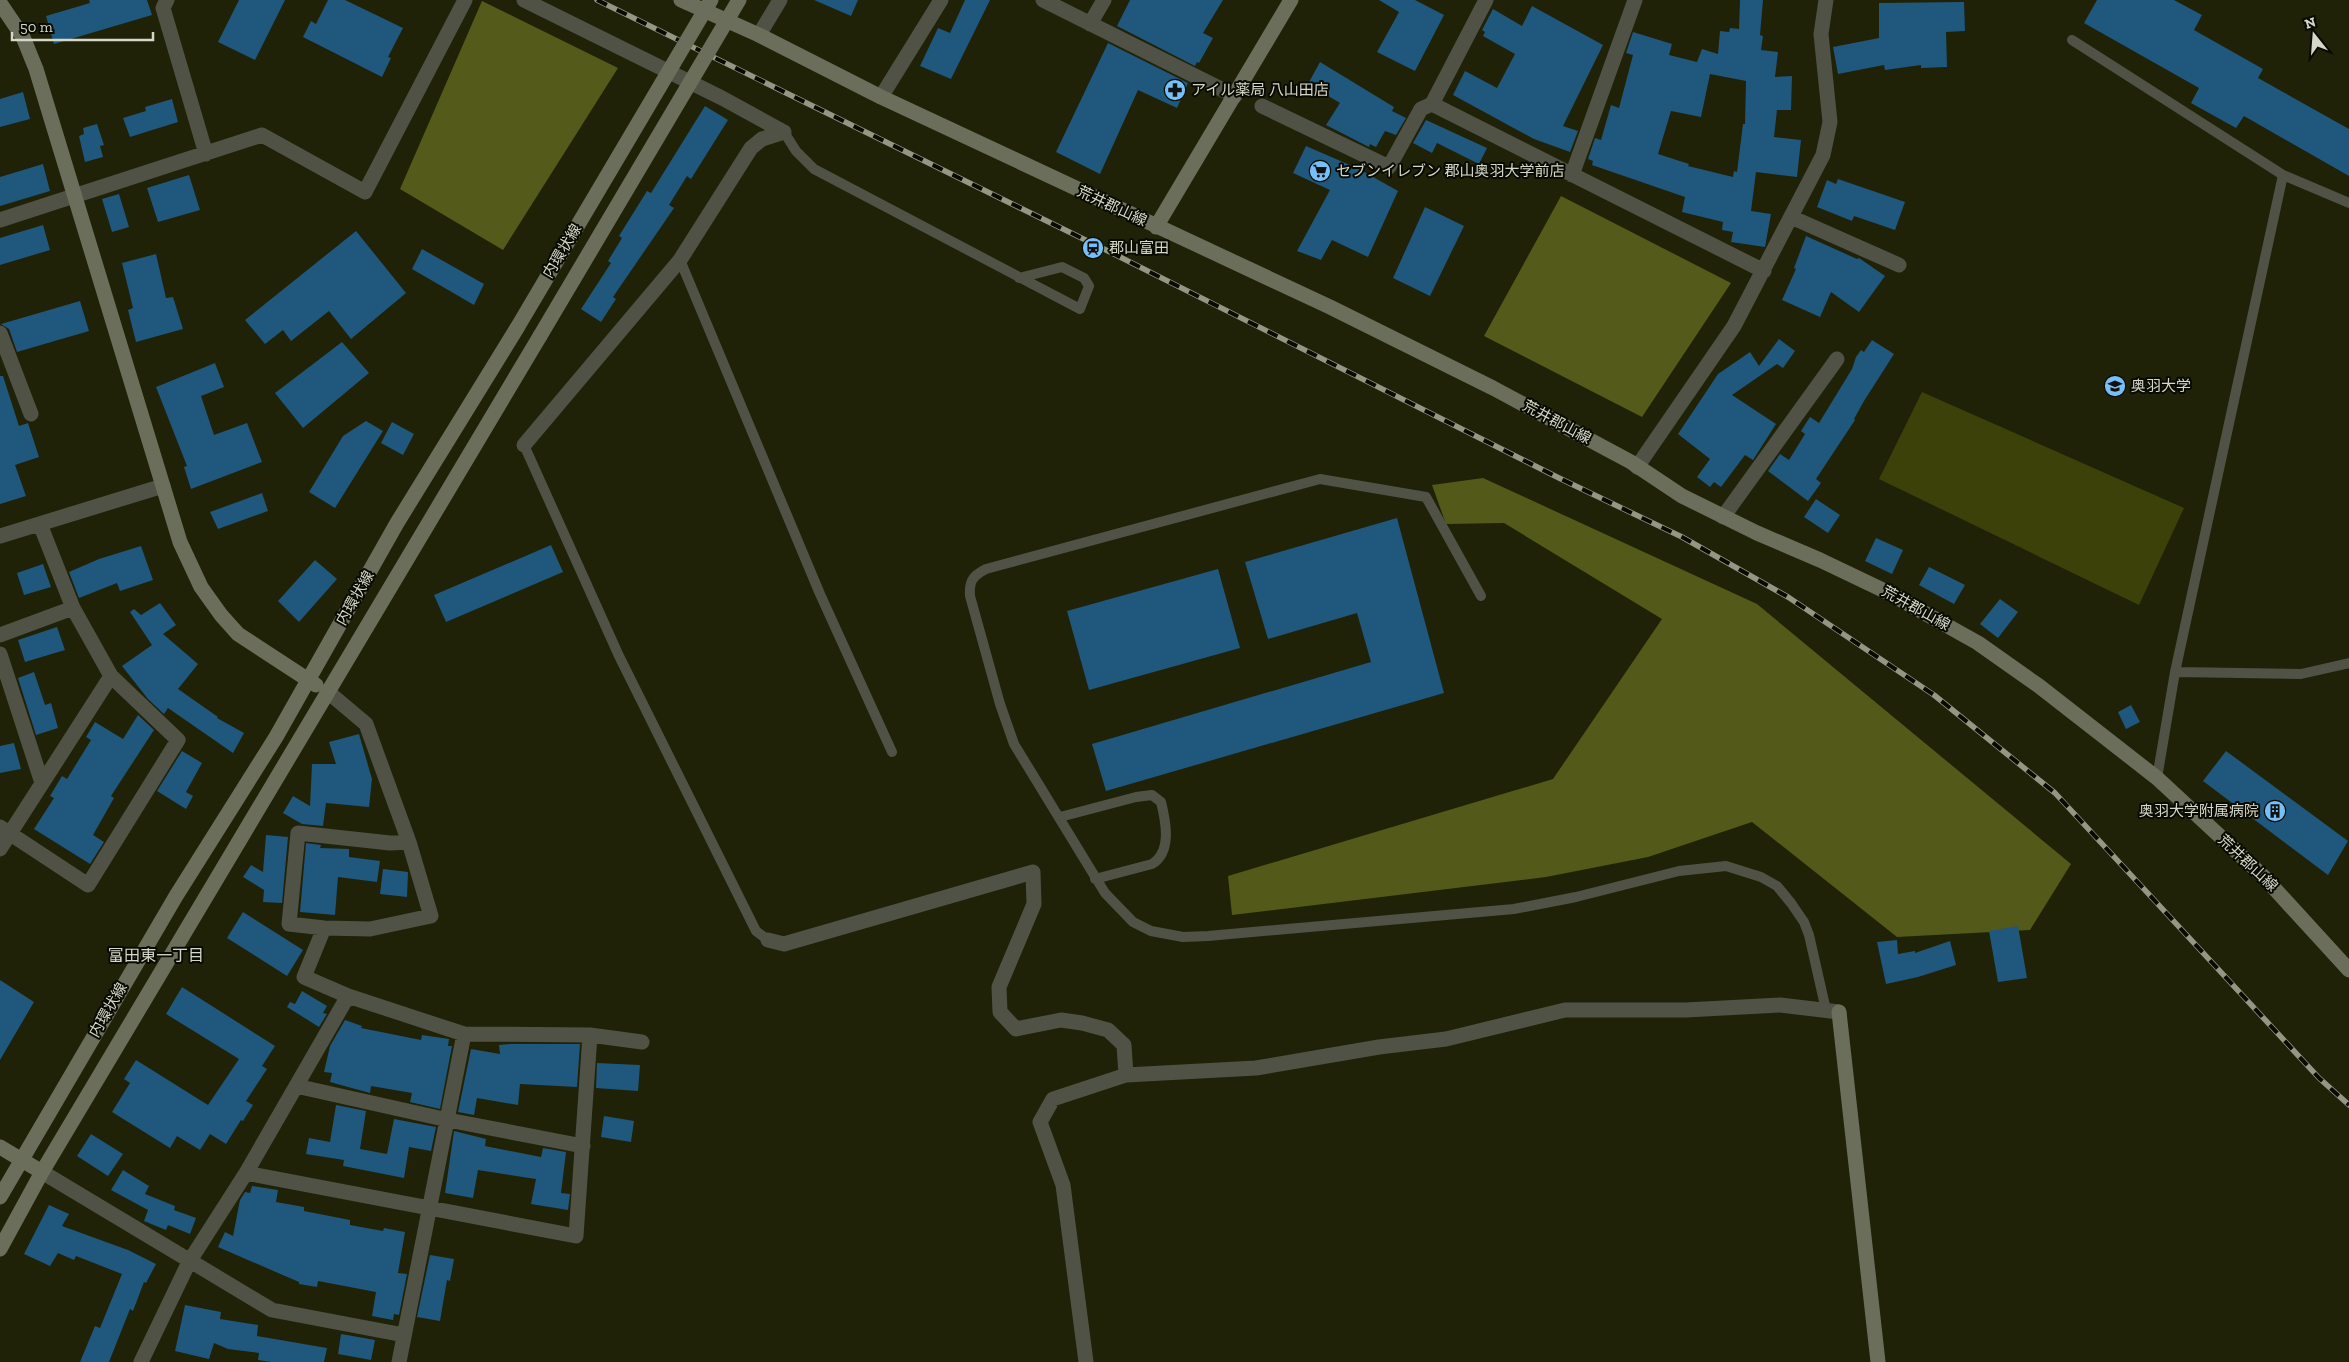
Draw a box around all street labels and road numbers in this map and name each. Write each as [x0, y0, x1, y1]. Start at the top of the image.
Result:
street label: 荒井郡山線 [1074, 182, 1150, 230]
street label: 内環状線 [539, 221, 585, 281]
street label: 荒井郡山線 [1520, 396, 1594, 448]
street label: 内環状線 [332, 568, 378, 628]
street label: 荒井郡山線 [1879, 582, 1953, 634]
street label: 荒井郡山線 [2214, 831, 2282, 895]
street label: 内環状線 [85, 980, 131, 1040]

